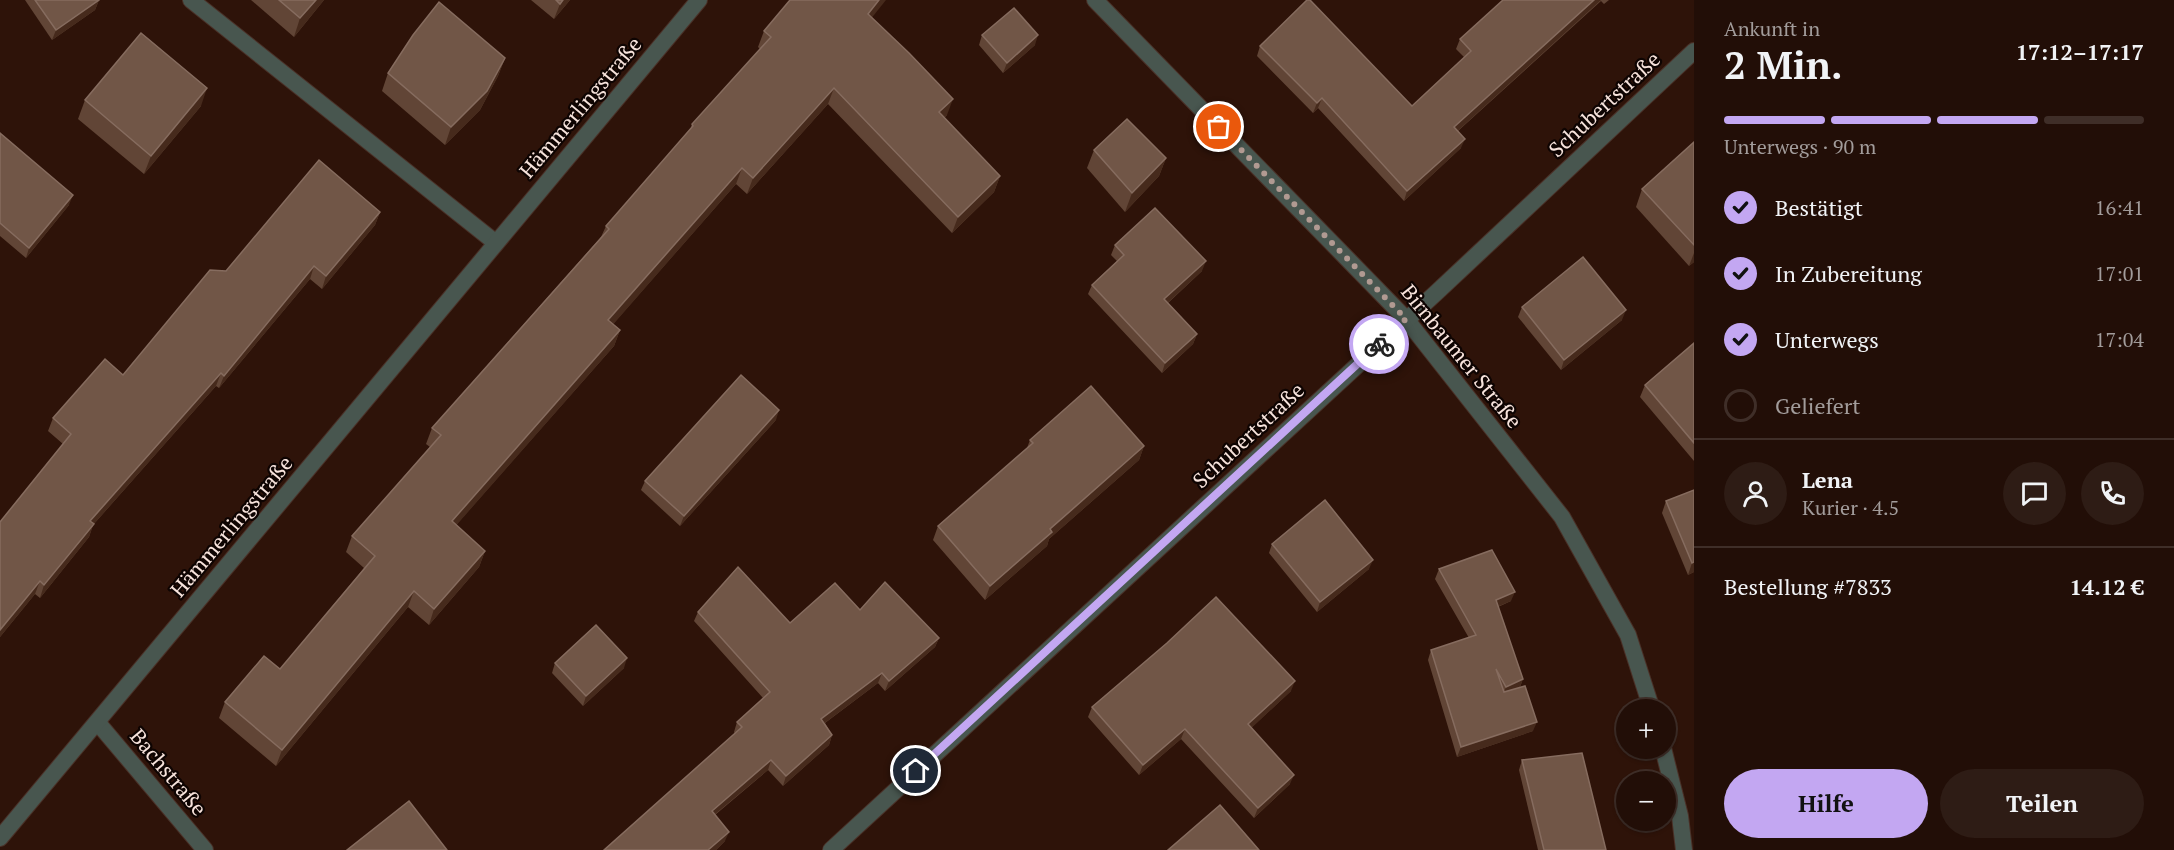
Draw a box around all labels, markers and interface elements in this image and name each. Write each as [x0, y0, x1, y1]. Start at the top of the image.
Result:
text: Ankunft in [1724, 15, 1820, 42]
street label: Hämmerlingstraße [513, 30, 647, 184]
text: 17:12–17:17 [2016, 37, 2144, 66]
text: 2 Min. [1724, 38, 1842, 90]
street label: Schubertstraße [1542, 45, 1666, 163]
pin [1193, 101, 1244, 152]
icon: bag [1202, 110, 1235, 143]
text: Unterwegs · 90 m [1724, 133, 1876, 160]
icon: check [1724, 191, 1757, 224]
text: Bestätigt [1775, 193, 1863, 222]
text: 16:41 [2095, 194, 2144, 221]
icon: check [1724, 257, 1757, 290]
text: In Zubereitung [1775, 259, 1922, 288]
text: 17:01 [2095, 260, 2144, 287]
street label: Birnbaumer Straße [1395, 278, 1529, 434]
courier [1349, 314, 1409, 374]
icon: check [1724, 323, 1757, 356]
text: Unterwegs [1775, 325, 1879, 354]
text: 17:04 [2095, 326, 2144, 353]
icon: bike [1363, 328, 1396, 361]
street label: Schubertstraße [1186, 376, 1310, 494]
text: Geliefert [1775, 391, 1860, 420]
street label: Hämmerlingstraße [164, 449, 298, 603]
button: person [1724, 462, 1787, 525]
button: chat [2003, 462, 2066, 525]
button: phone [2081, 462, 2144, 525]
text: Lena [1802, 465, 1853, 494]
text: Kurier · 4.5 [1802, 494, 1899, 521]
text: Bestellung #7833 [1724, 572, 1892, 601]
text: 14.12 € [2069, 572, 2144, 601]
map controls [1616, 699, 1676, 831]
button: + [1616, 699, 1676, 759]
street label: Bachstraße [124, 723, 214, 821]
pin [890, 745, 941, 796]
icon: home [899, 754, 932, 787]
button: Hilfe [1724, 769, 1928, 838]
button: Teilen [1940, 769, 2144, 838]
button: − [1616, 771, 1676, 831]

